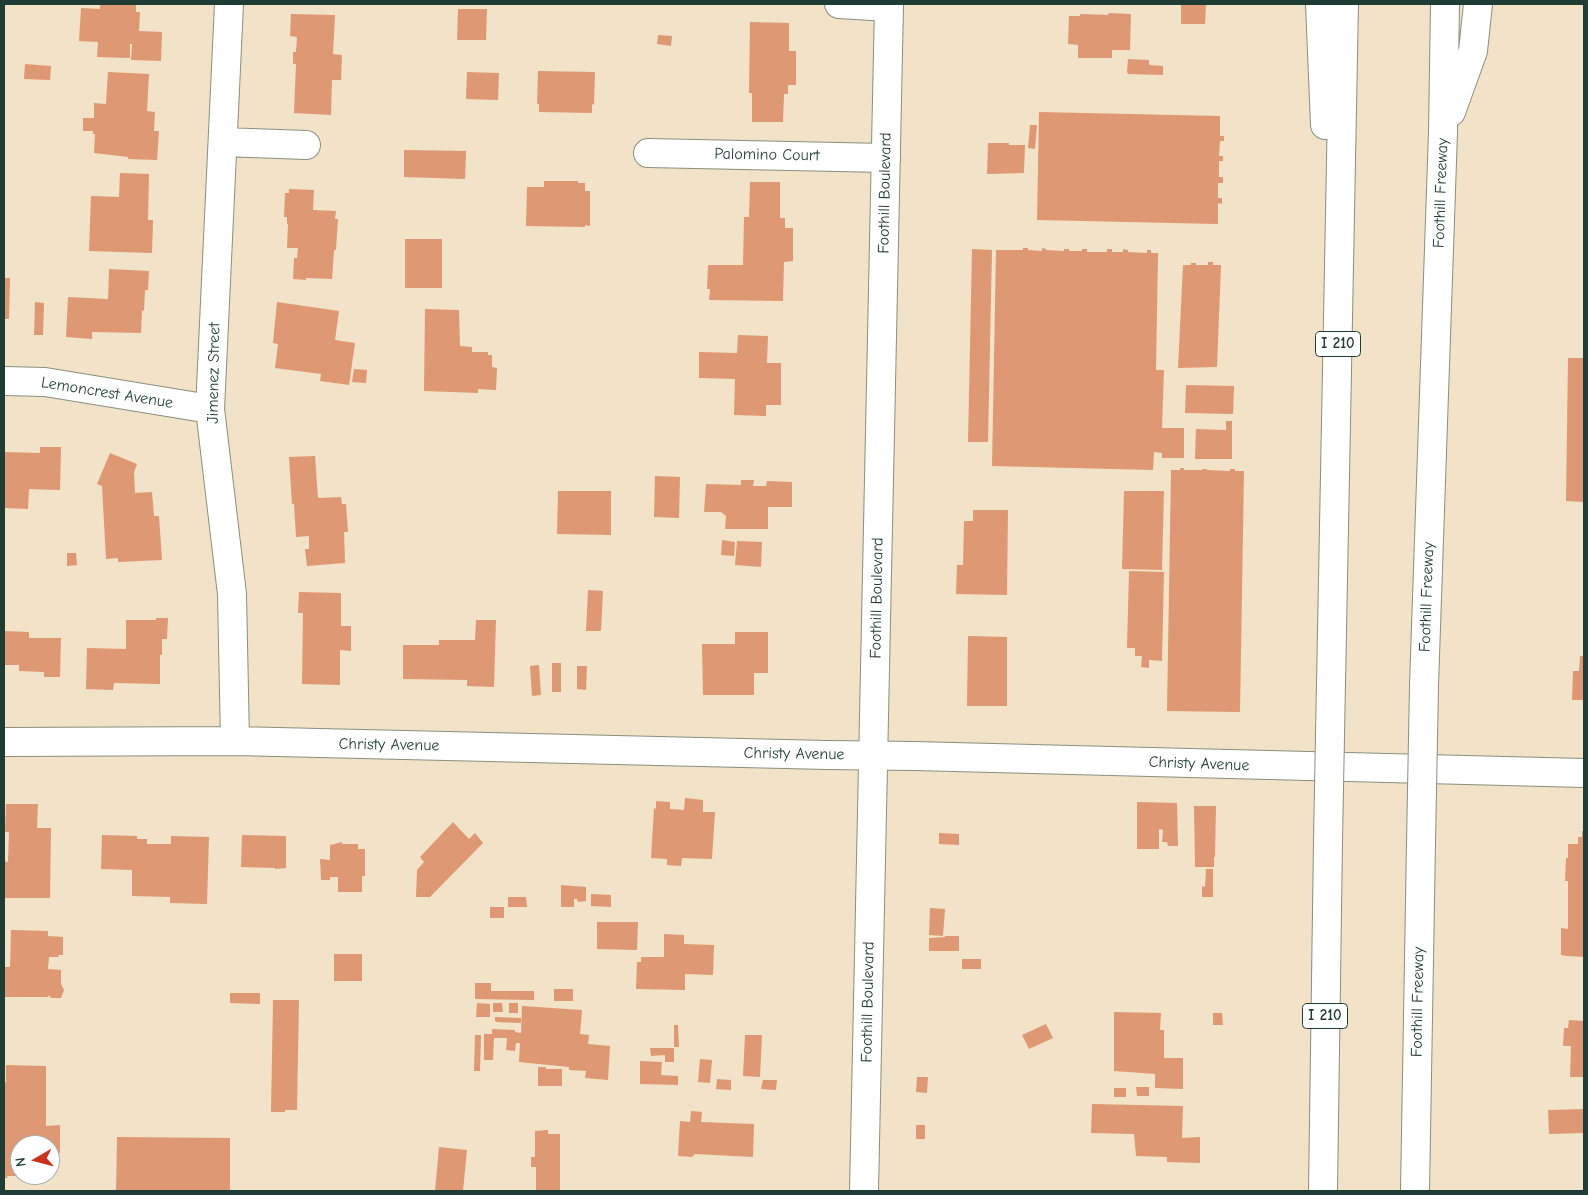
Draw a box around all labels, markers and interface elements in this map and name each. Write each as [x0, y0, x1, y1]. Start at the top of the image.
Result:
street label: Foothill Boulevard [874, 132, 896, 254]
street label: Foothill Freeway [1429, 138, 1453, 248]
street label: Palomino Court [714, 144, 820, 166]
street label: Jimenez Street [204, 322, 224, 424]
road number: I 210 [1316, 332, 1360, 356]
street label: Lemoncrest Avenue [40, 373, 174, 413]
street label: Foothill Boulevard [866, 537, 888, 659]
street label: Foothill Freeway [1415, 542, 1439, 652]
street label: Christy Avenue [338, 735, 440, 755]
street label: Christy Avenue [743, 744, 845, 764]
street label: Christy Avenue [1148, 753, 1250, 775]
street label: Foothill Boulevard [857, 941, 879, 1063]
street label: Foothill Freeway [1407, 947, 1429, 1057]
road number: I 210 [1302, 1004, 1348, 1028]
north arrow [10, 1135, 60, 1185]
text: N [12, 1156, 30, 1168]

